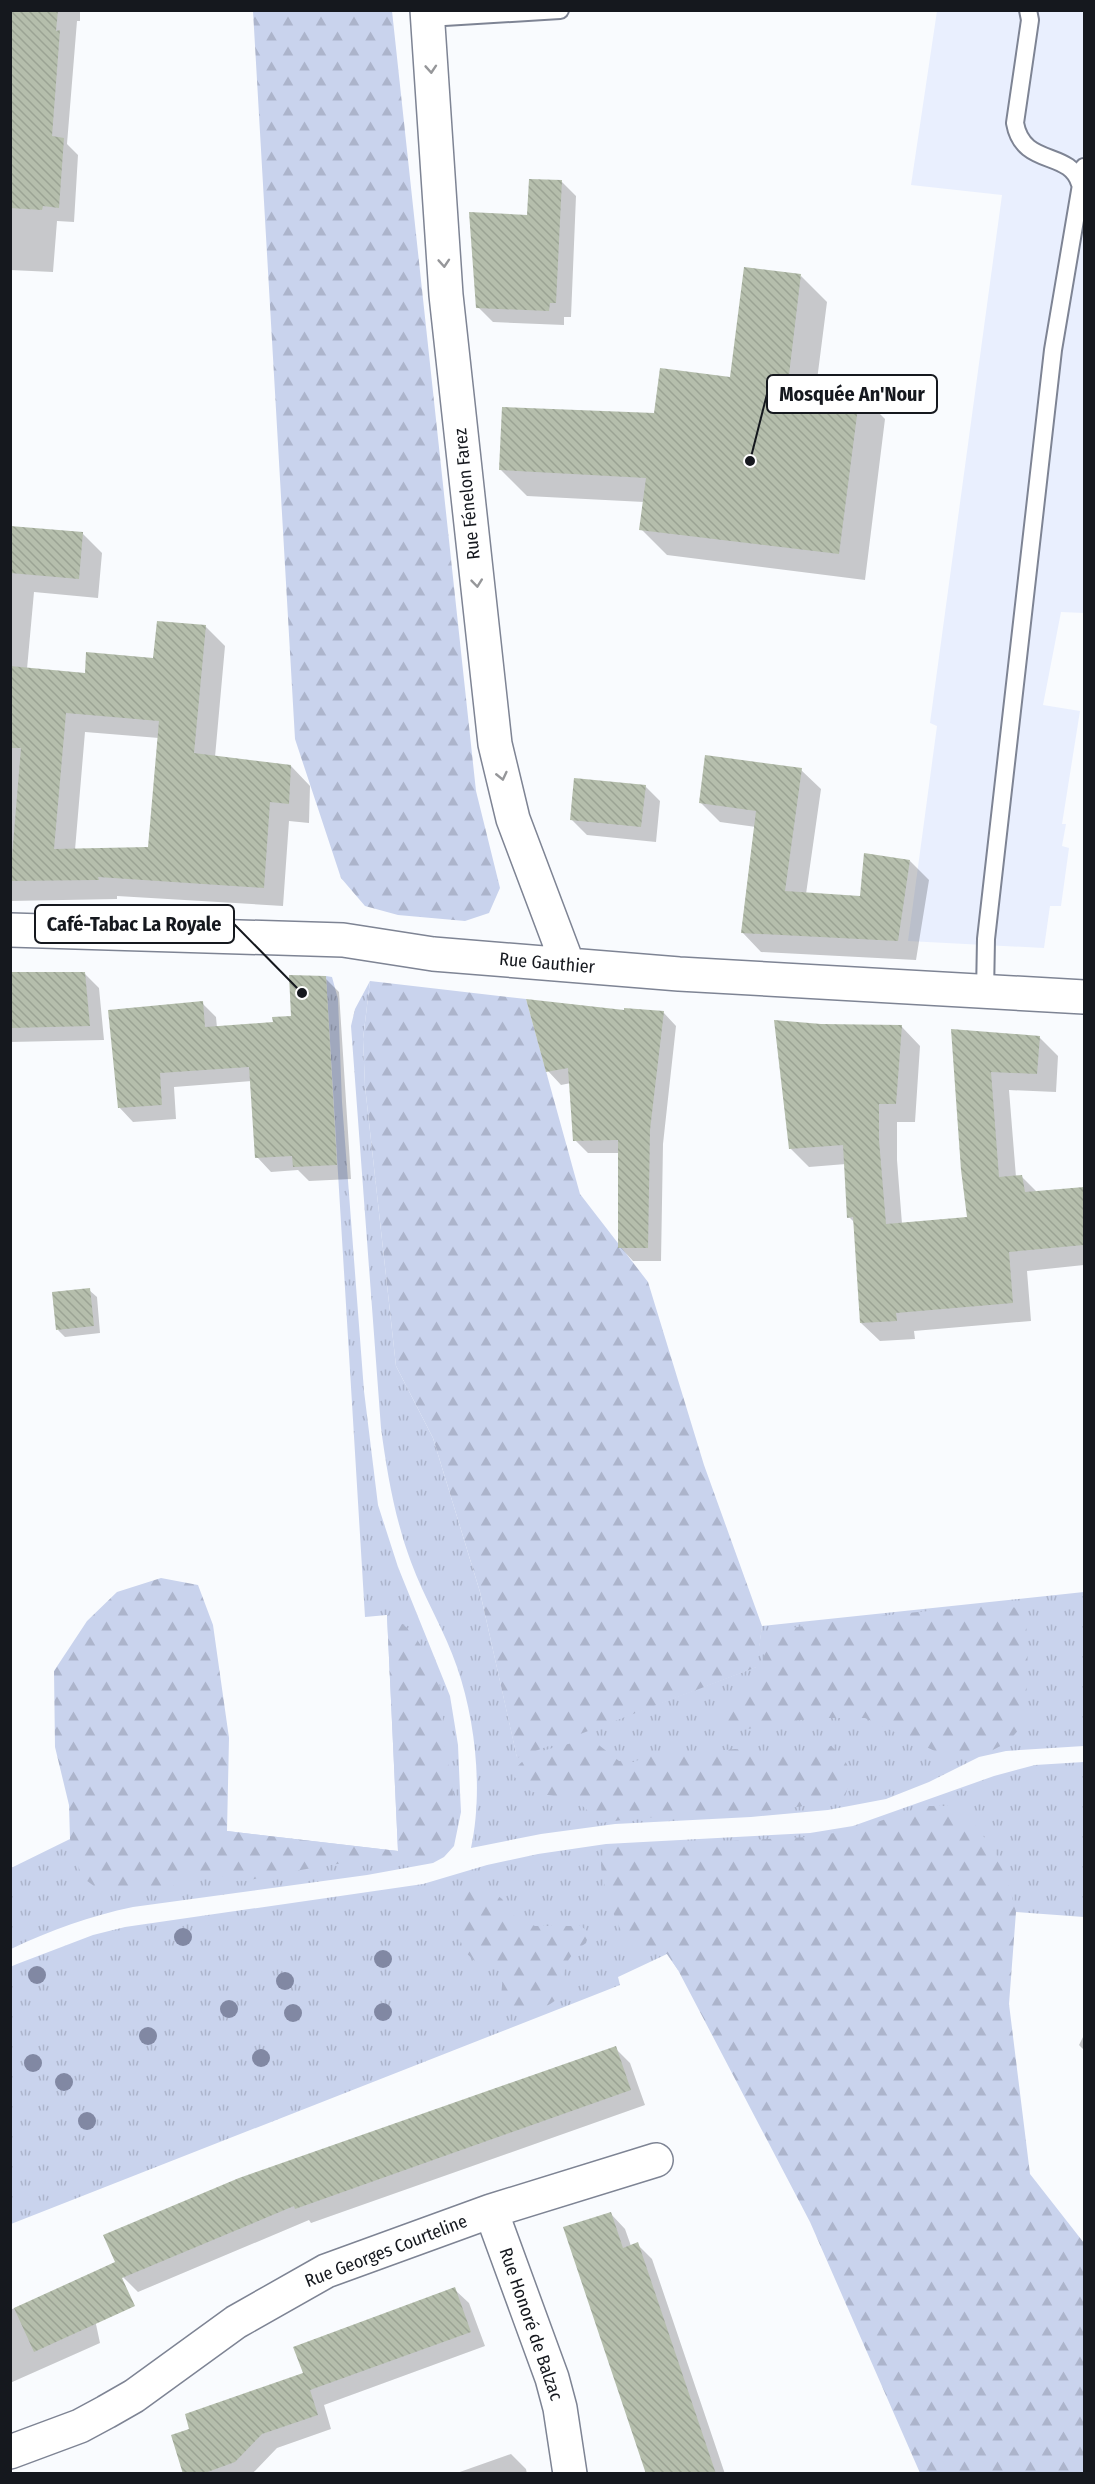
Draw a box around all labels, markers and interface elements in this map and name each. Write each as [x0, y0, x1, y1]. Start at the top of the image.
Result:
one-way arrow [425, 64, 438, 73]
one-way arrow [437, 259, 450, 268]
callout: Mosquée An'Nour [767, 375, 937, 413]
text: Mosquée An'Nour [779, 382, 925, 406]
street label: Rue Fénelon Farez [449, 427, 485, 561]
one-way arrow [470, 578, 483, 587]
one-way arrow [495, 771, 508, 781]
callout: Café-Tabac La Royale [35, 905, 234, 943]
text: Café-Tabac La Royale [47, 912, 221, 936]
street label: Rue Gauthier [498, 948, 596, 978]
street label: Rue Georges Courteline [302, 2210, 470, 2292]
street label: Rue Honoré de Balzac [495, 2245, 568, 2404]

